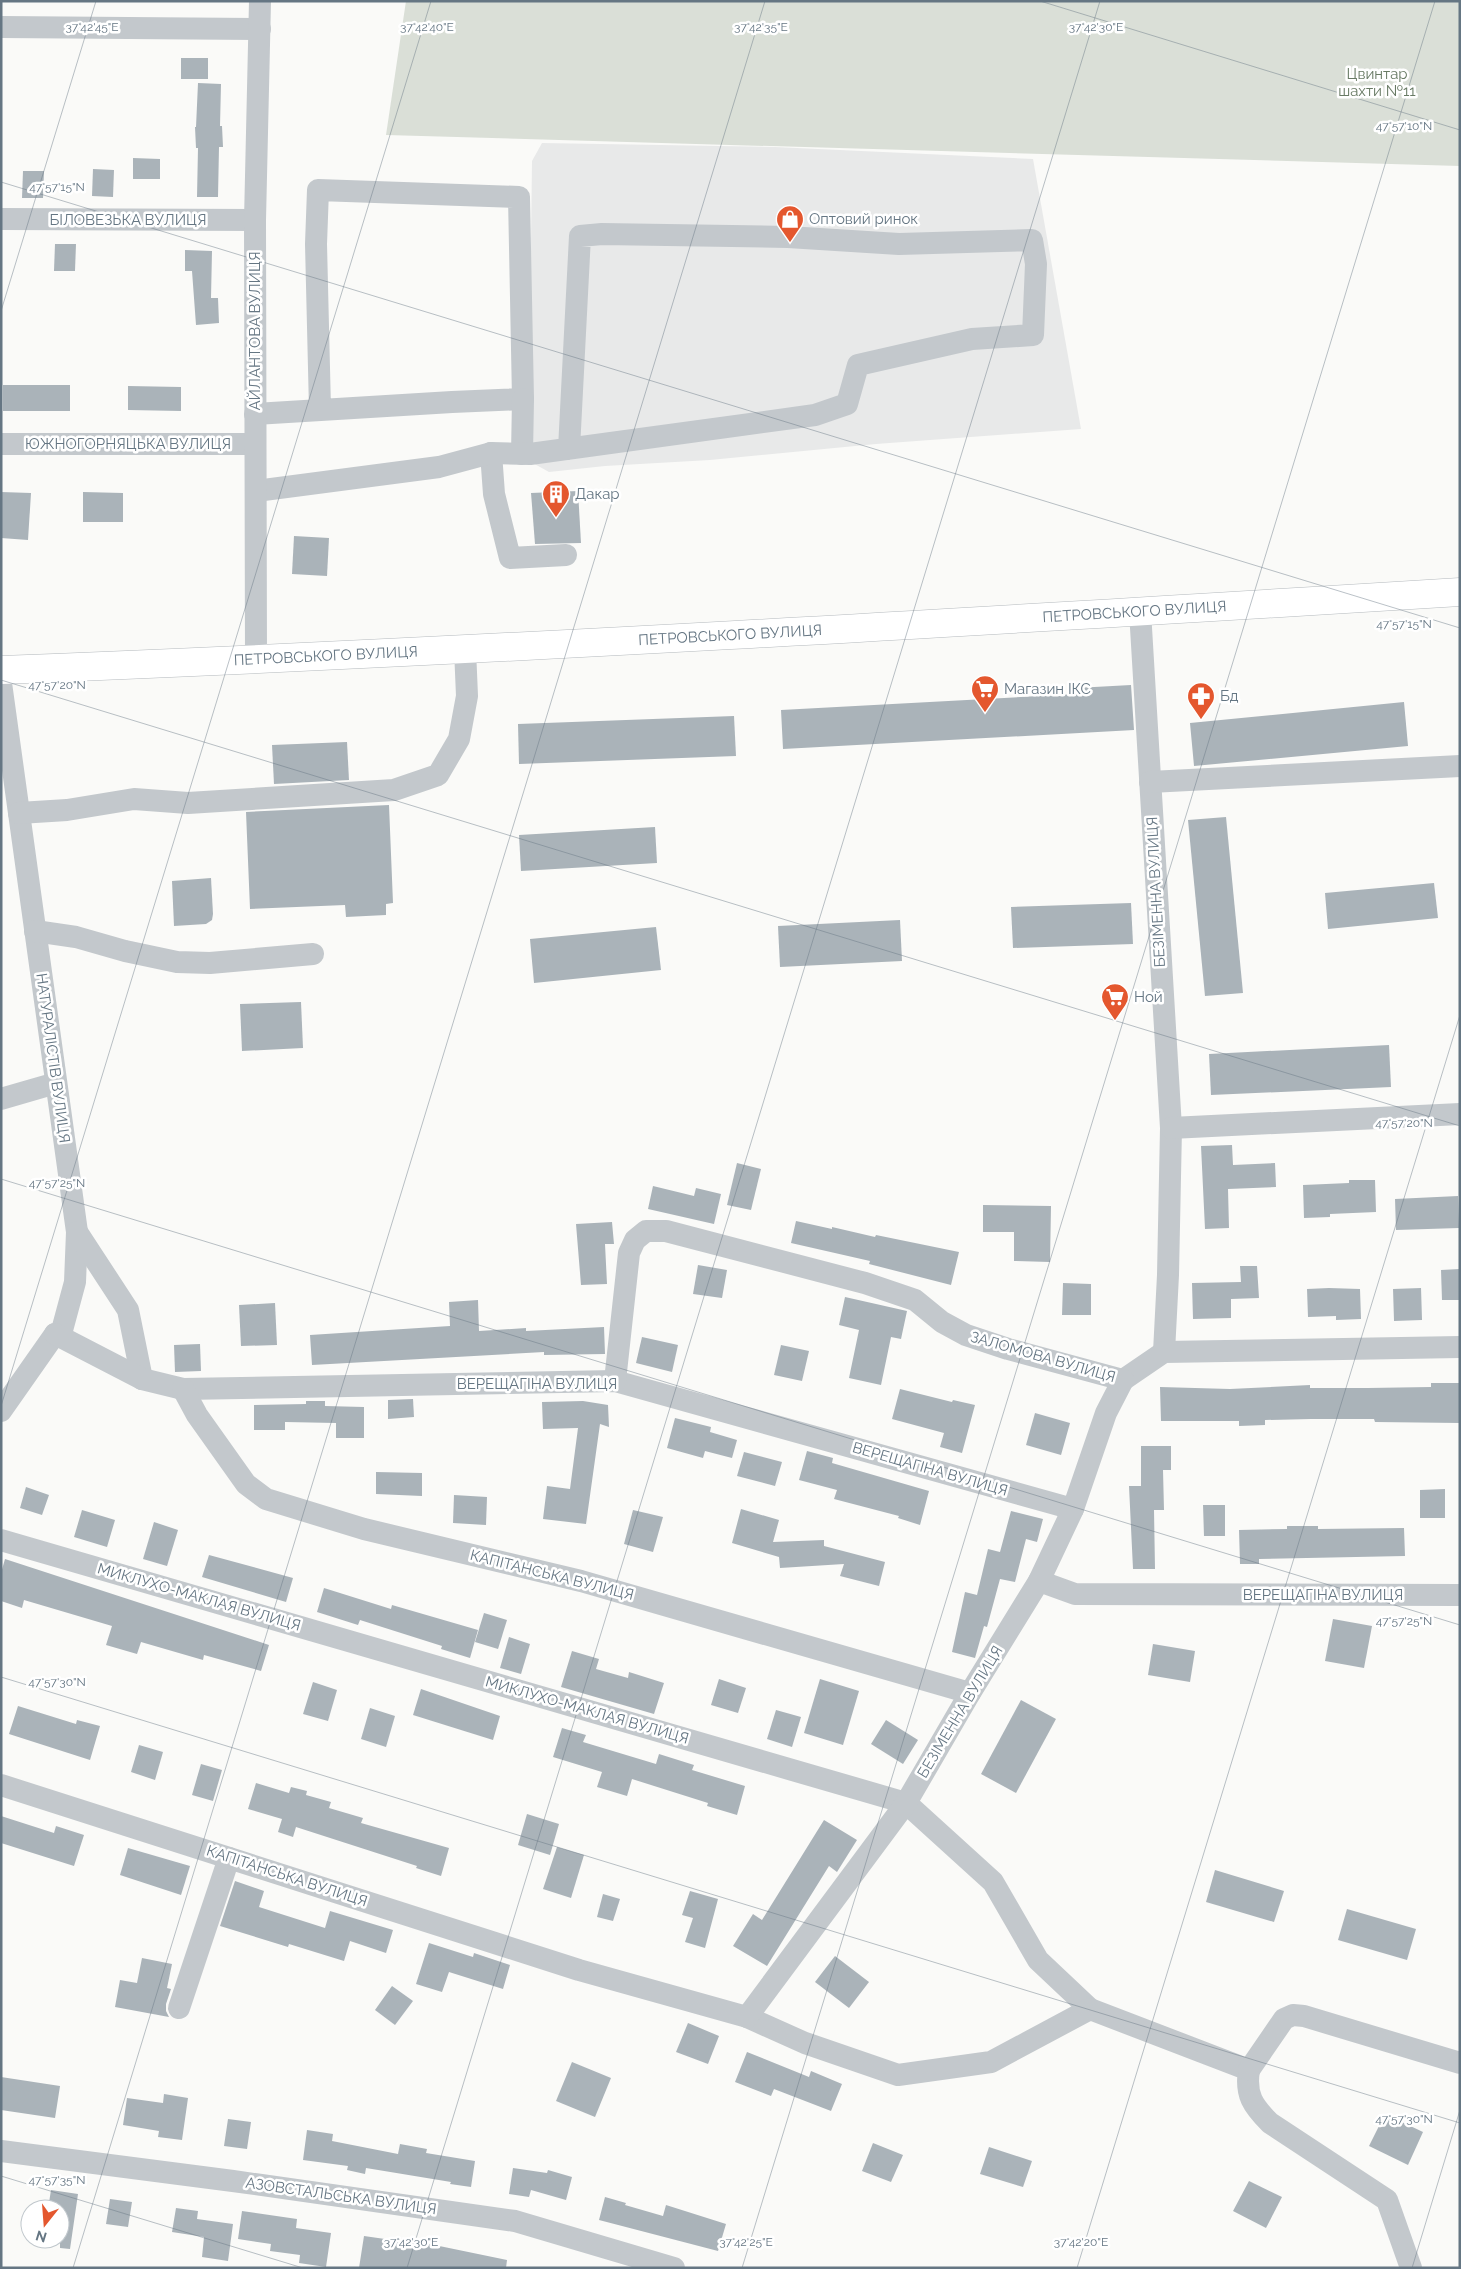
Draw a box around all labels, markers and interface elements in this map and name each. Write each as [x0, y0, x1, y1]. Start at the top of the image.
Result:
text: 37°42'45"E [65, 20, 119, 34]
text: 37°42'40"E [400, 20, 454, 34]
text: 37°42'35"E [734, 20, 788, 34]
text: 37°42'30"E [1069, 20, 1123, 34]
park label: Цвинтар шахти №11 [1338, 65, 1416, 100]
text: 47°57'10"N [1376, 119, 1432, 133]
text: 47°57'15"N [29, 180, 85, 194]
shop icon: Оптовий ринок [775, 204, 805, 243]
place label: Оптовий ринок [809, 210, 918, 228]
street label: БІЛОВЕЗЬКА ВУЛИЦЯ [49, 211, 207, 229]
street label: АЙЛАНТОВА ВУЛИЦЯ [246, 251, 264, 411]
street label: ЮЖНОГОРНЯЦЬКА ВУЛИЦЯ [25, 435, 231, 453]
building icon: Дакар [541, 479, 571, 518]
place label: Дакар [575, 485, 620, 503]
street label: ПЕТРОВСЬКОГО ВУЛИЦЯ [1042, 597, 1227, 626]
text: 47°57'15"N [1376, 617, 1432, 631]
street label: ПЕТРОВСЬКОГО ВУЛИЦЯ [638, 621, 823, 649]
street label: ПЕТРОВСЬКОГО ВУЛИЦЯ [233, 643, 418, 669]
supermarket icon: Магазин ІКС [970, 674, 1000, 713]
text: 47°57'20"N [28, 678, 86, 692]
place label: Магазин ІКС [1004, 680, 1091, 698]
pharmacy icon: Бд [1186, 681, 1216, 720]
place label: Бд [1220, 687, 1239, 705]
street label: БЕЗІМЕННА ВУЛИЦЯ [1143, 816, 1169, 968]
street label: НАТУРАЛІСТІВ ВУЛИЦЯ [32, 972, 74, 1144]
supermarket icon: Ной [1100, 982, 1130, 1021]
place label: Ной [1134, 988, 1163, 1006]
text: 47°57'20"N [1375, 1116, 1433, 1130]
text: 47°57'25"N [29, 1176, 85, 1190]
street label: ЗАЛОМОВА ВУЛИЦЯ [968, 1328, 1118, 1386]
street label: ВЕРЕЩАГІНА ВУЛИЦЯ [457, 1375, 617, 1393]
street label: ВЕРЕЩАГІНА ВУЛИЦЯ [850, 1438, 1010, 1500]
street label: КАПІТАНСЬКА ВУЛИЦЯ [468, 1546, 636, 1604]
street label: МИКЛУХО-МАКЛАЯ ВУЛИЦЯ [95, 1559, 303, 1635]
street label: ВЕРЕЩАГІНА ВУЛИЦЯ [1243, 1586, 1403, 1604]
text: 47°57'25"N [1376, 1614, 1432, 1628]
street label: БЕЗІМЕННА ВУЛИЦЯ [913, 1643, 1007, 1781]
street label: МИКЛУХО-МАКЛАЯ ВУЛИЦЯ [483, 1672, 691, 1748]
text: 47°57'30"N [28, 1675, 86, 1689]
street label: КАПІТАНСЬКА ВУЛИЦЯ [204, 1841, 370, 1911]
text: 47°57'30"N [1375, 2112, 1433, 2126]
text: 47°57'35"N [29, 2173, 85, 2187]
street label: АЗОВСТАЛЬСЬКА ВУЛИЦЯ [244, 2174, 438, 2218]
north arrow [20, 2199, 70, 2249]
text: N [34, 2227, 49, 2246]
text: 37°42'30"E [384, 2235, 438, 2249]
text: 37°42'25"E [719, 2235, 773, 2249]
text: 37°42'20"E [1054, 2235, 1108, 2249]

